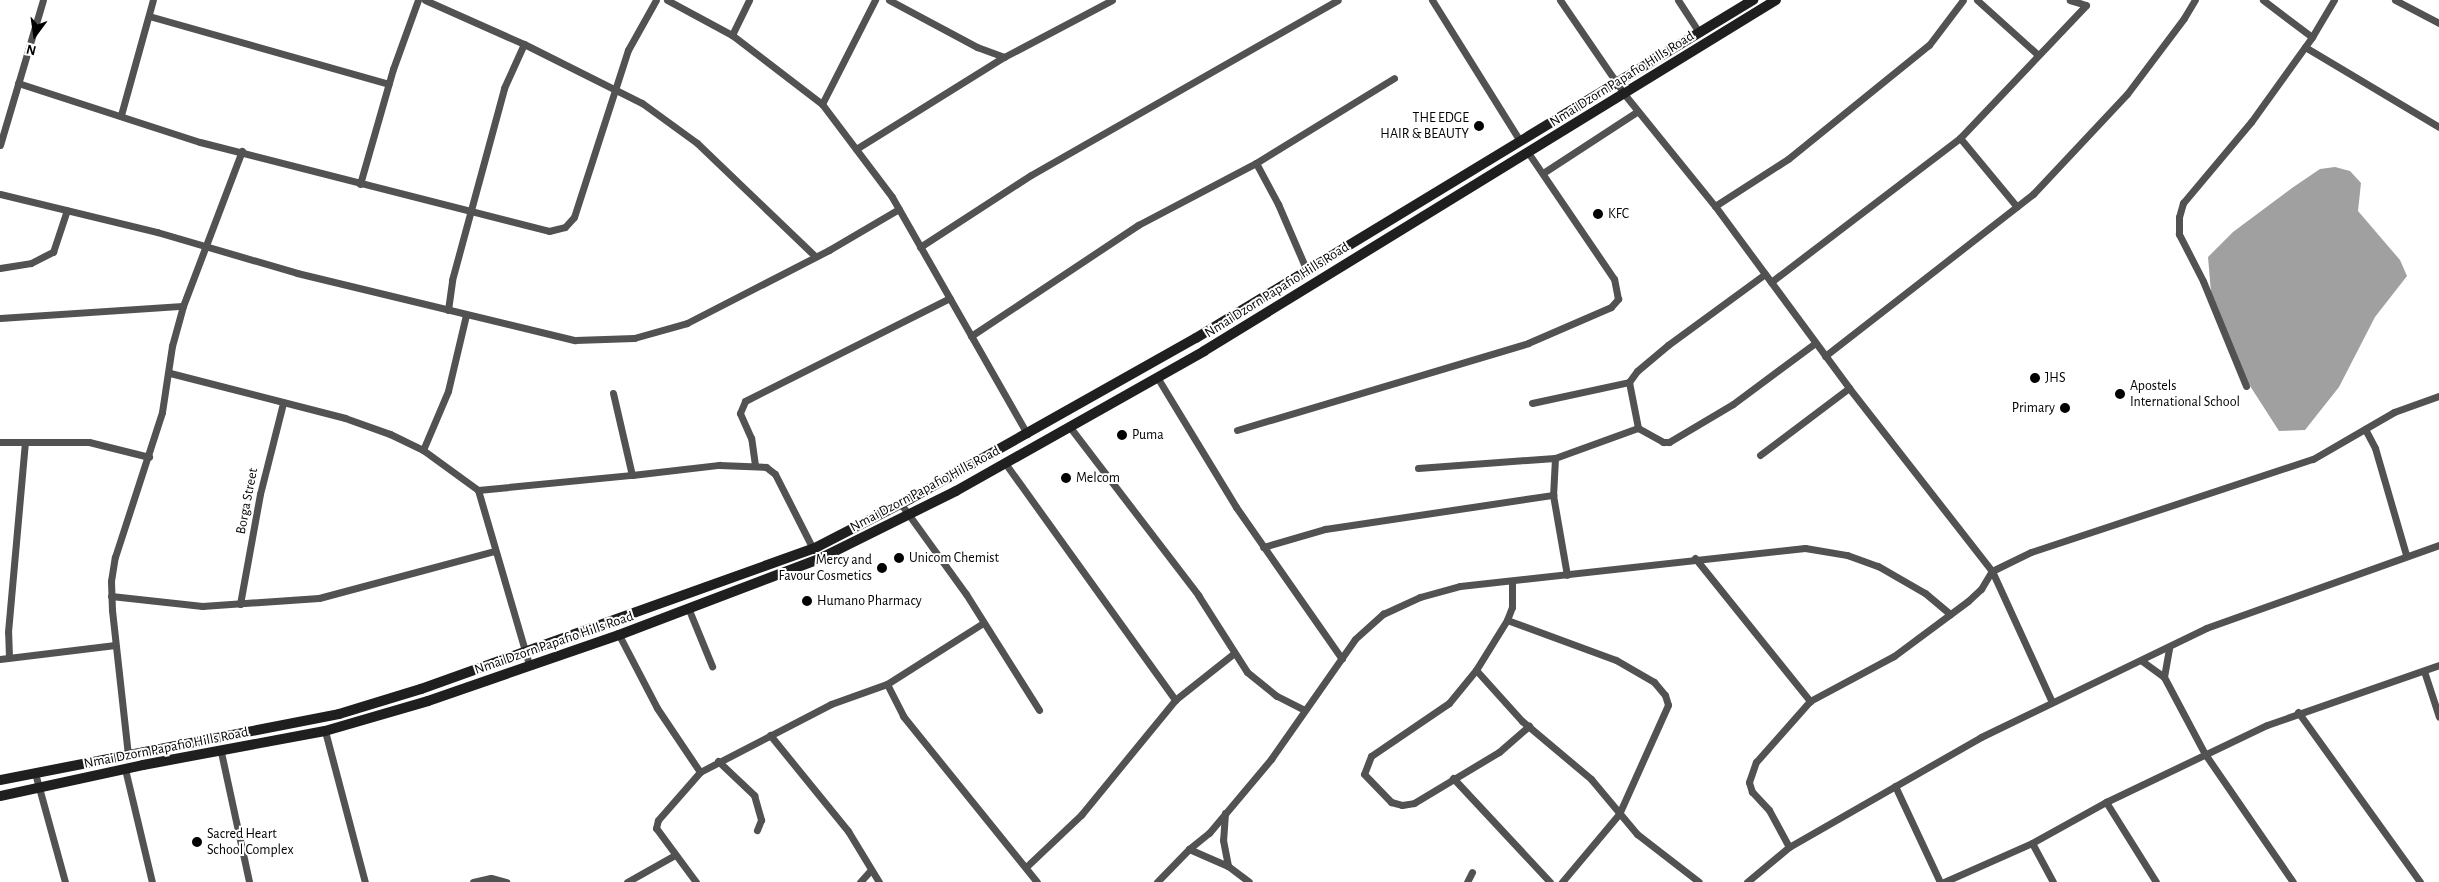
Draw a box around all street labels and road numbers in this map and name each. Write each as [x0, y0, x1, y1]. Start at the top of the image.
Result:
street label: Nmai Dzorn Papafio Hills Road [1547, 28, 1697, 130]
street label: Nmai Dzorn Papafio Hills Road [1202, 239, 1352, 341]
street label: Nmai Dzorn Papafio Hills Road [847, 442, 1003, 536]
street label: Borga Street [232, 467, 262, 535]
street label: Nmai Dzorn Papafio Hills Road [472, 608, 636, 678]
street label: Nmai Dzorn Papafio Hills Road [82, 724, 250, 772]

